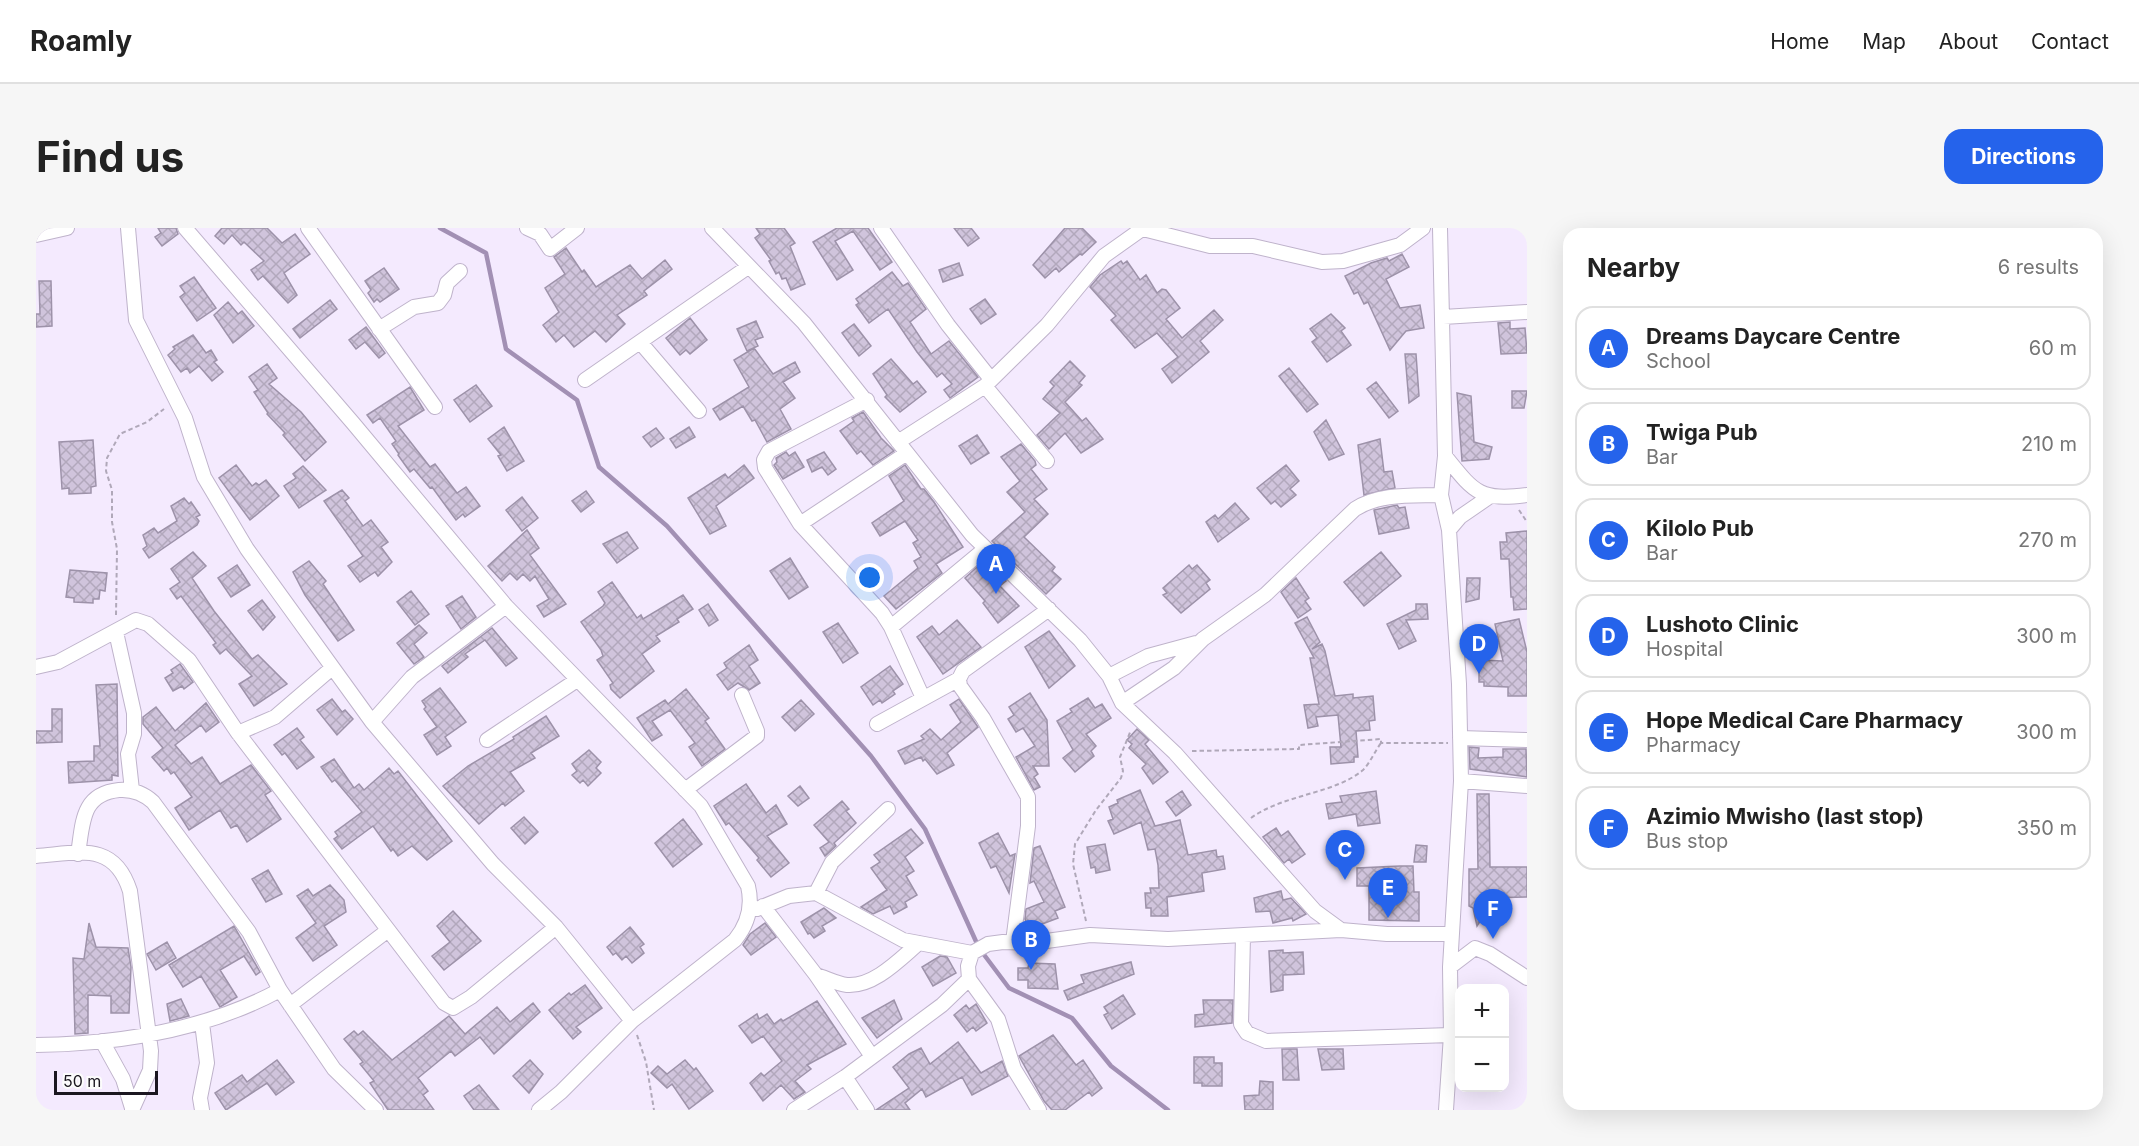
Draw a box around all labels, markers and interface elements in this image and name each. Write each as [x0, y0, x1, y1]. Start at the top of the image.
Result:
text: Roamly [30, 24, 132, 58]
text: Home [1770, 29, 1829, 54]
text: Map [1862, 29, 1906, 54]
text: About [1939, 29, 1998, 54]
text: Contact [2031, 29, 2109, 54]
button: Directions [1944, 129, 2103, 184]
text: Find us [36, 131, 184, 182]
text: Nearby [1587, 252, 1680, 283]
text: 6 results [1998, 255, 2079, 279]
text: Dreams Daycare Centre [1646, 323, 1900, 349]
text: A [1601, 336, 1616, 360]
text: 60 m [2029, 336, 2077, 360]
text: School [1646, 349, 1711, 373]
text: Twiga Pub [1646, 419, 1758, 445]
text: B [1602, 432, 1615, 456]
text: 210 m [2021, 432, 2077, 456]
text: Bar [1646, 445, 1678, 469]
text: Kilolo Pub [1646, 515, 1754, 541]
text: C [1601, 528, 1616, 552]
text: 270 m [2018, 528, 2077, 552]
text: Bar [1646, 541, 1678, 565]
pin: A [976, 544, 1016, 594]
your location [855, 563, 884, 592]
text: Lushoto Clinic [1646, 611, 1799, 637]
pin: D [1460, 624, 1498, 674]
text: D [1601, 624, 1616, 648]
text: 300 m [2016, 624, 2077, 648]
text: Hospital [1646, 637, 1723, 661]
text: Hope Medical Care Pharmacy [1646, 707, 1963, 733]
text: E [1602, 720, 1615, 744]
text: 300 m [2016, 720, 2077, 744]
text: Pharmacy [1646, 733, 1741, 757]
text: Azimio Mwisho (last stop) [1646, 803, 1924, 829]
text: F [1603, 816, 1614, 840]
text: 350 m [2017, 816, 2077, 840]
text: Bus stop [1646, 829, 1728, 853]
pin: C [1326, 830, 1364, 880]
pin: E [1368, 868, 1408, 918]
pin: F [1474, 890, 1512, 939]
pin: B [1012, 920, 1050, 970]
map controls [1455, 984, 1509, 1092]
button: + [1455, 984, 1509, 1038]
button: − [1455, 1038, 1509, 1092]
scale bar [54, 1068, 158, 1096]
text: 50 m [63, 1071, 101, 1091]

